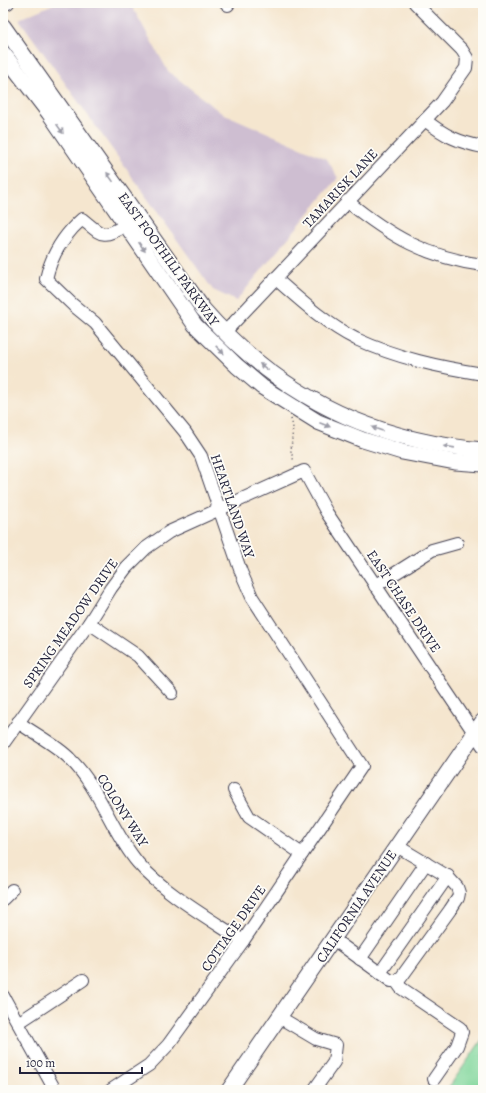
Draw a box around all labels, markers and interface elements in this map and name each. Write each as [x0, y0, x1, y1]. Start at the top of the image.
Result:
one-way arrow [56, 123, 64, 134]
street label: TAMARISK LANE [299, 145, 382, 232]
one-way arrow [106, 172, 114, 183]
street label: EAST FOOTHILL PARKWAY [114, 189, 224, 330]
one-way arrow [138, 242, 146, 252]
one-way arrow [215, 346, 225, 355]
one-way arrow [258, 363, 269, 371]
one-way arrow [320, 423, 332, 429]
one-way arrow [371, 425, 383, 431]
one-way arrow [442, 444, 455, 450]
street label: HEARTLAND WAY [206, 451, 259, 561]
street label: EAST CHASE DRIVE [362, 546, 445, 656]
street label: SPRING MEADOW DRIVE [18, 555, 122, 692]
street label: COLONY WAY [93, 770, 153, 851]
street label: CALIFORNIA AVENUE [312, 846, 401, 966]
street label: COTTAGE DRIVE [196, 881, 270, 975]
scale bar [20, 1049, 142, 1075]
text: 100 m [26, 1055, 55, 1071]

